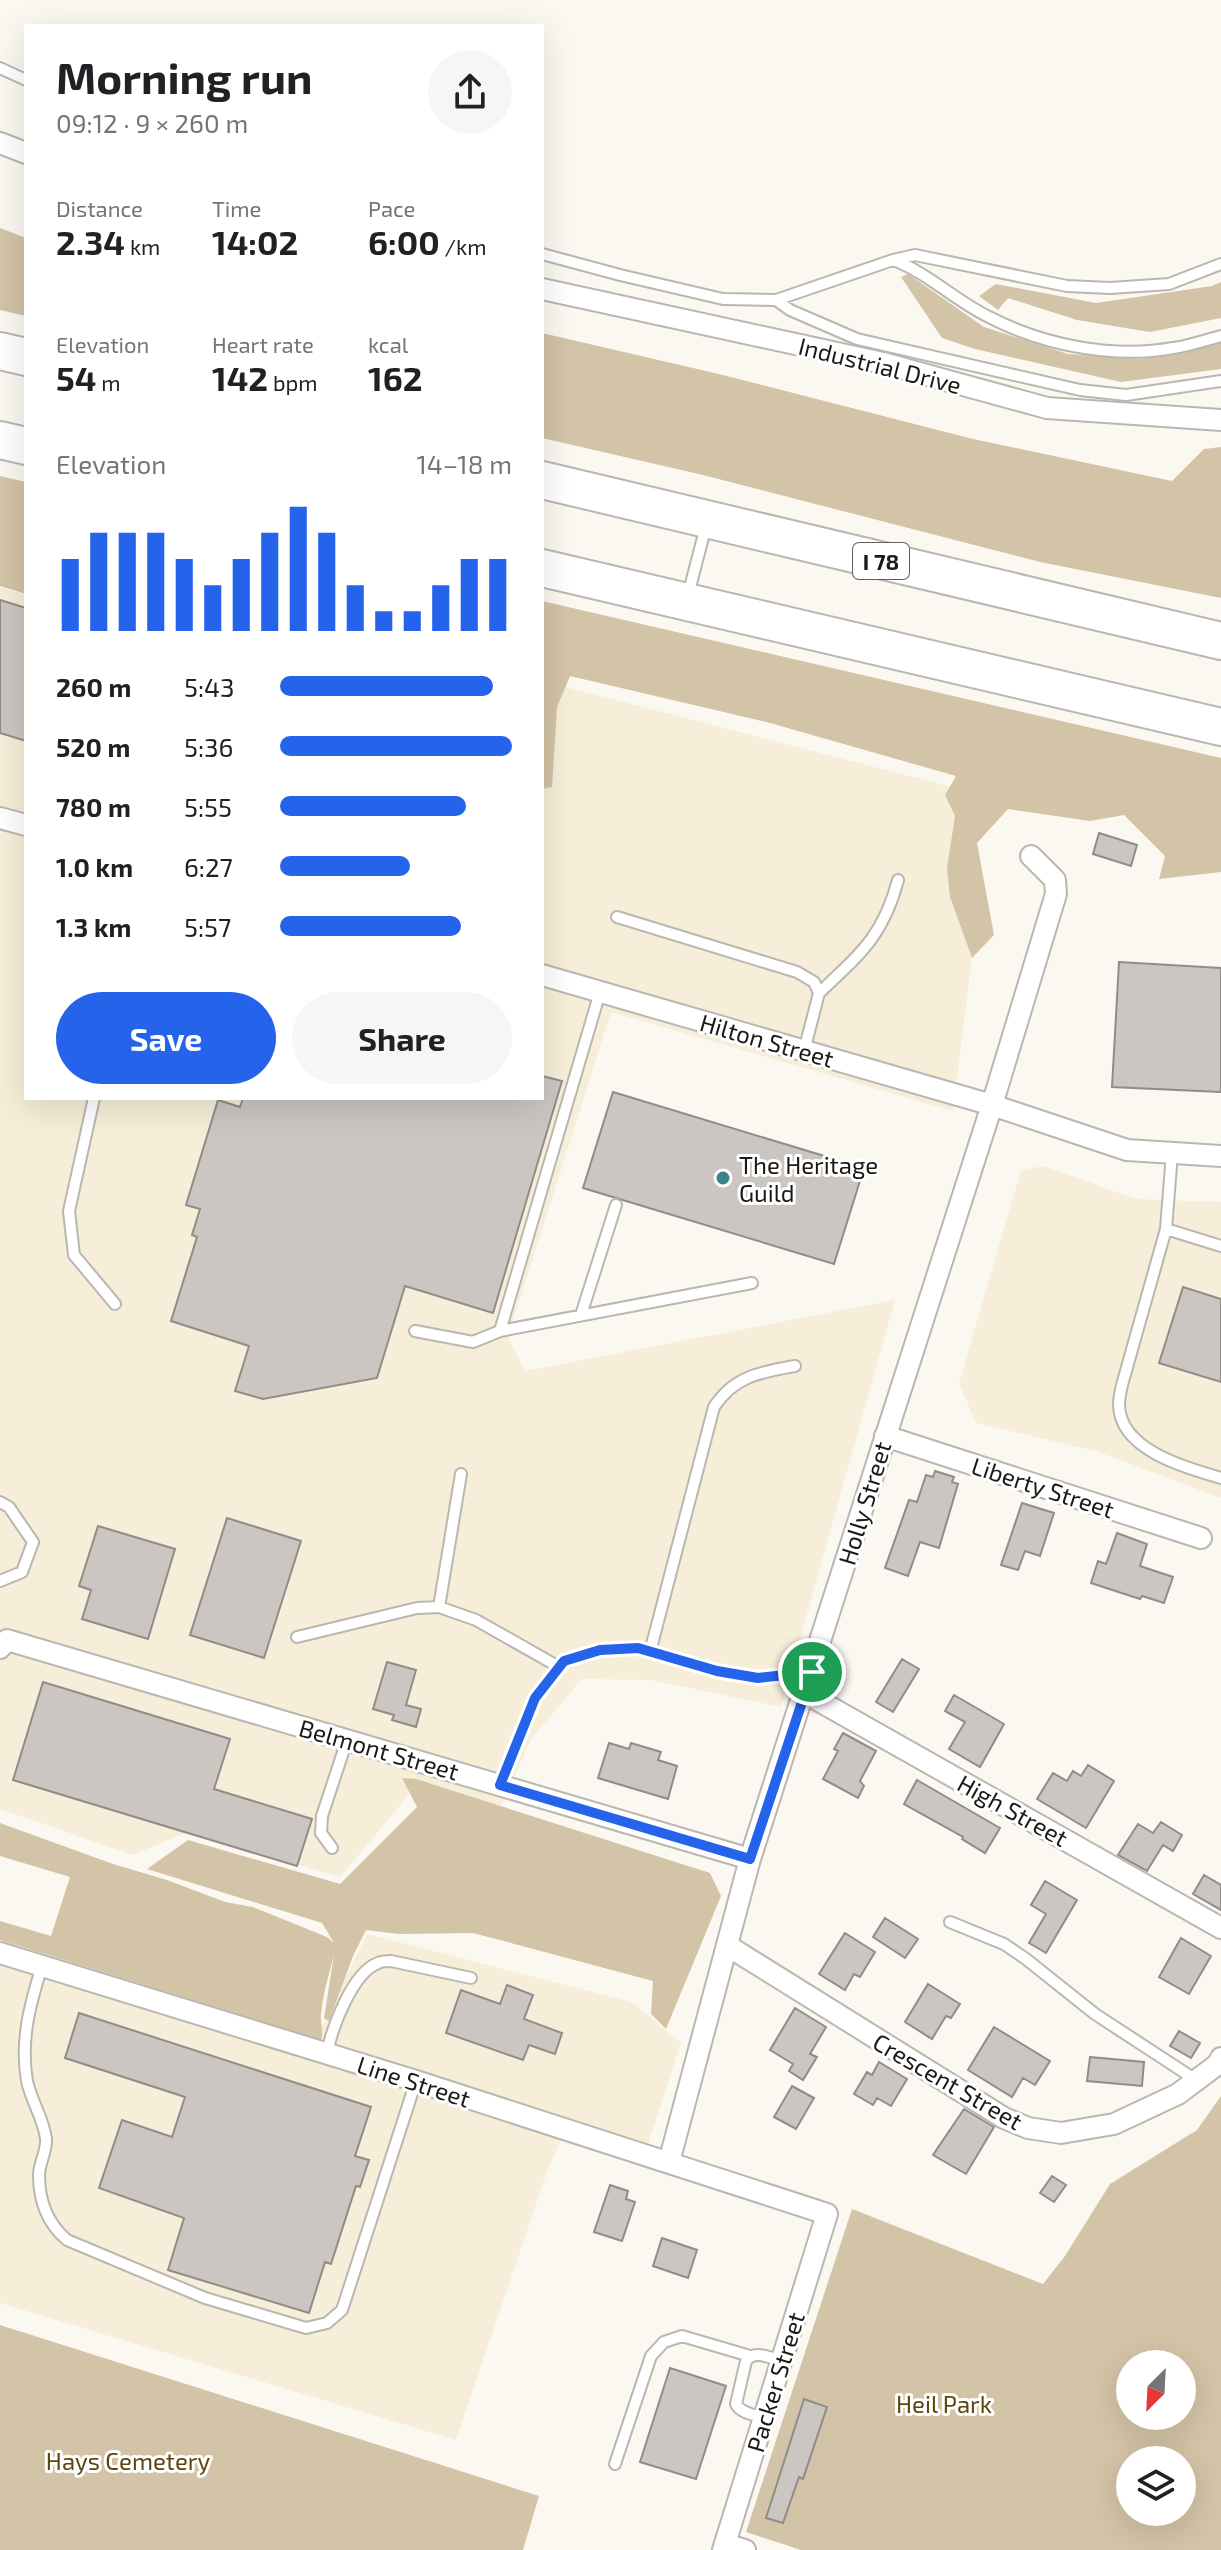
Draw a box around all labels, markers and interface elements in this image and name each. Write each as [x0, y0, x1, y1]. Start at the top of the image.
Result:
text: Morning run [56, 50, 312, 103]
button: share [428, 50, 512, 134]
text: 09:12 · 9 × 260 m [56, 107, 248, 138]
text: Distance [56, 195, 143, 221]
text: Time [212, 195, 261, 221]
text: Pace [368, 195, 415, 221]
text: 2.34 [56, 221, 125, 262]
text: 14:02 [212, 221, 298, 262]
text: 6:00 [368, 221, 440, 262]
text: km [125, 233, 160, 259]
text: /km [440, 233, 486, 259]
text: Elevation [56, 331, 149, 357]
text: Heart rate [212, 331, 314, 357]
text: kcal [368, 331, 408, 357]
street label: Industrial Drive [796, 331, 964, 399]
text: 54 [56, 357, 96, 398]
text: 142 [212, 357, 268, 398]
text: 162 [368, 357, 423, 398]
text: m [96, 369, 121, 395]
text: bpm [268, 369, 318, 395]
text: Elevation [56, 448, 166, 479]
text: 14–18 m [416, 448, 512, 479]
road number: I 78 [853, 543, 909, 579]
text: 260 m [56, 671, 131, 702]
text: 5:43 [184, 671, 235, 702]
text: 520 m [56, 731, 130, 762]
text: 5:36 [184, 731, 233, 762]
text: 780 m [56, 791, 131, 822]
text: 5:55 [184, 791, 232, 822]
text: 1.0 km [56, 851, 133, 882]
text: 6:27 [184, 851, 233, 882]
text: 1.3 km [56, 911, 131, 942]
text: 5:57 [184, 911, 231, 942]
button: Save [56, 992, 276, 1084]
button: Share [292, 992, 512, 1084]
street label: Hilton Street [697, 1007, 837, 1073]
place label: The Heritage Guild [739, 1150, 878, 1207]
marker: The Heritage Guild [714, 1169, 732, 1187]
street label: Holly Street [831, 1438, 897, 1568]
street label: Liberty Street [968, 1450, 1118, 1524]
pin [778, 1638, 846, 1706]
icon: arrive [790, 1650, 834, 1694]
street label: Belmont Street [296, 1712, 462, 1786]
street label: High Street [953, 1768, 1073, 1852]
street label: Crescent Street [868, 2027, 1028, 2135]
street label: Line Street [354, 2049, 474, 2113]
street label: Packer Street [740, 2308, 810, 2456]
north arrow [1116, 2350, 1196, 2430]
map controls [1116, 2350, 1196, 2526]
park label: Heil Park [896, 2389, 992, 2418]
park label: Hays Cemetery [46, 2446, 210, 2475]
button: layers [1116, 2446, 1196, 2526]

